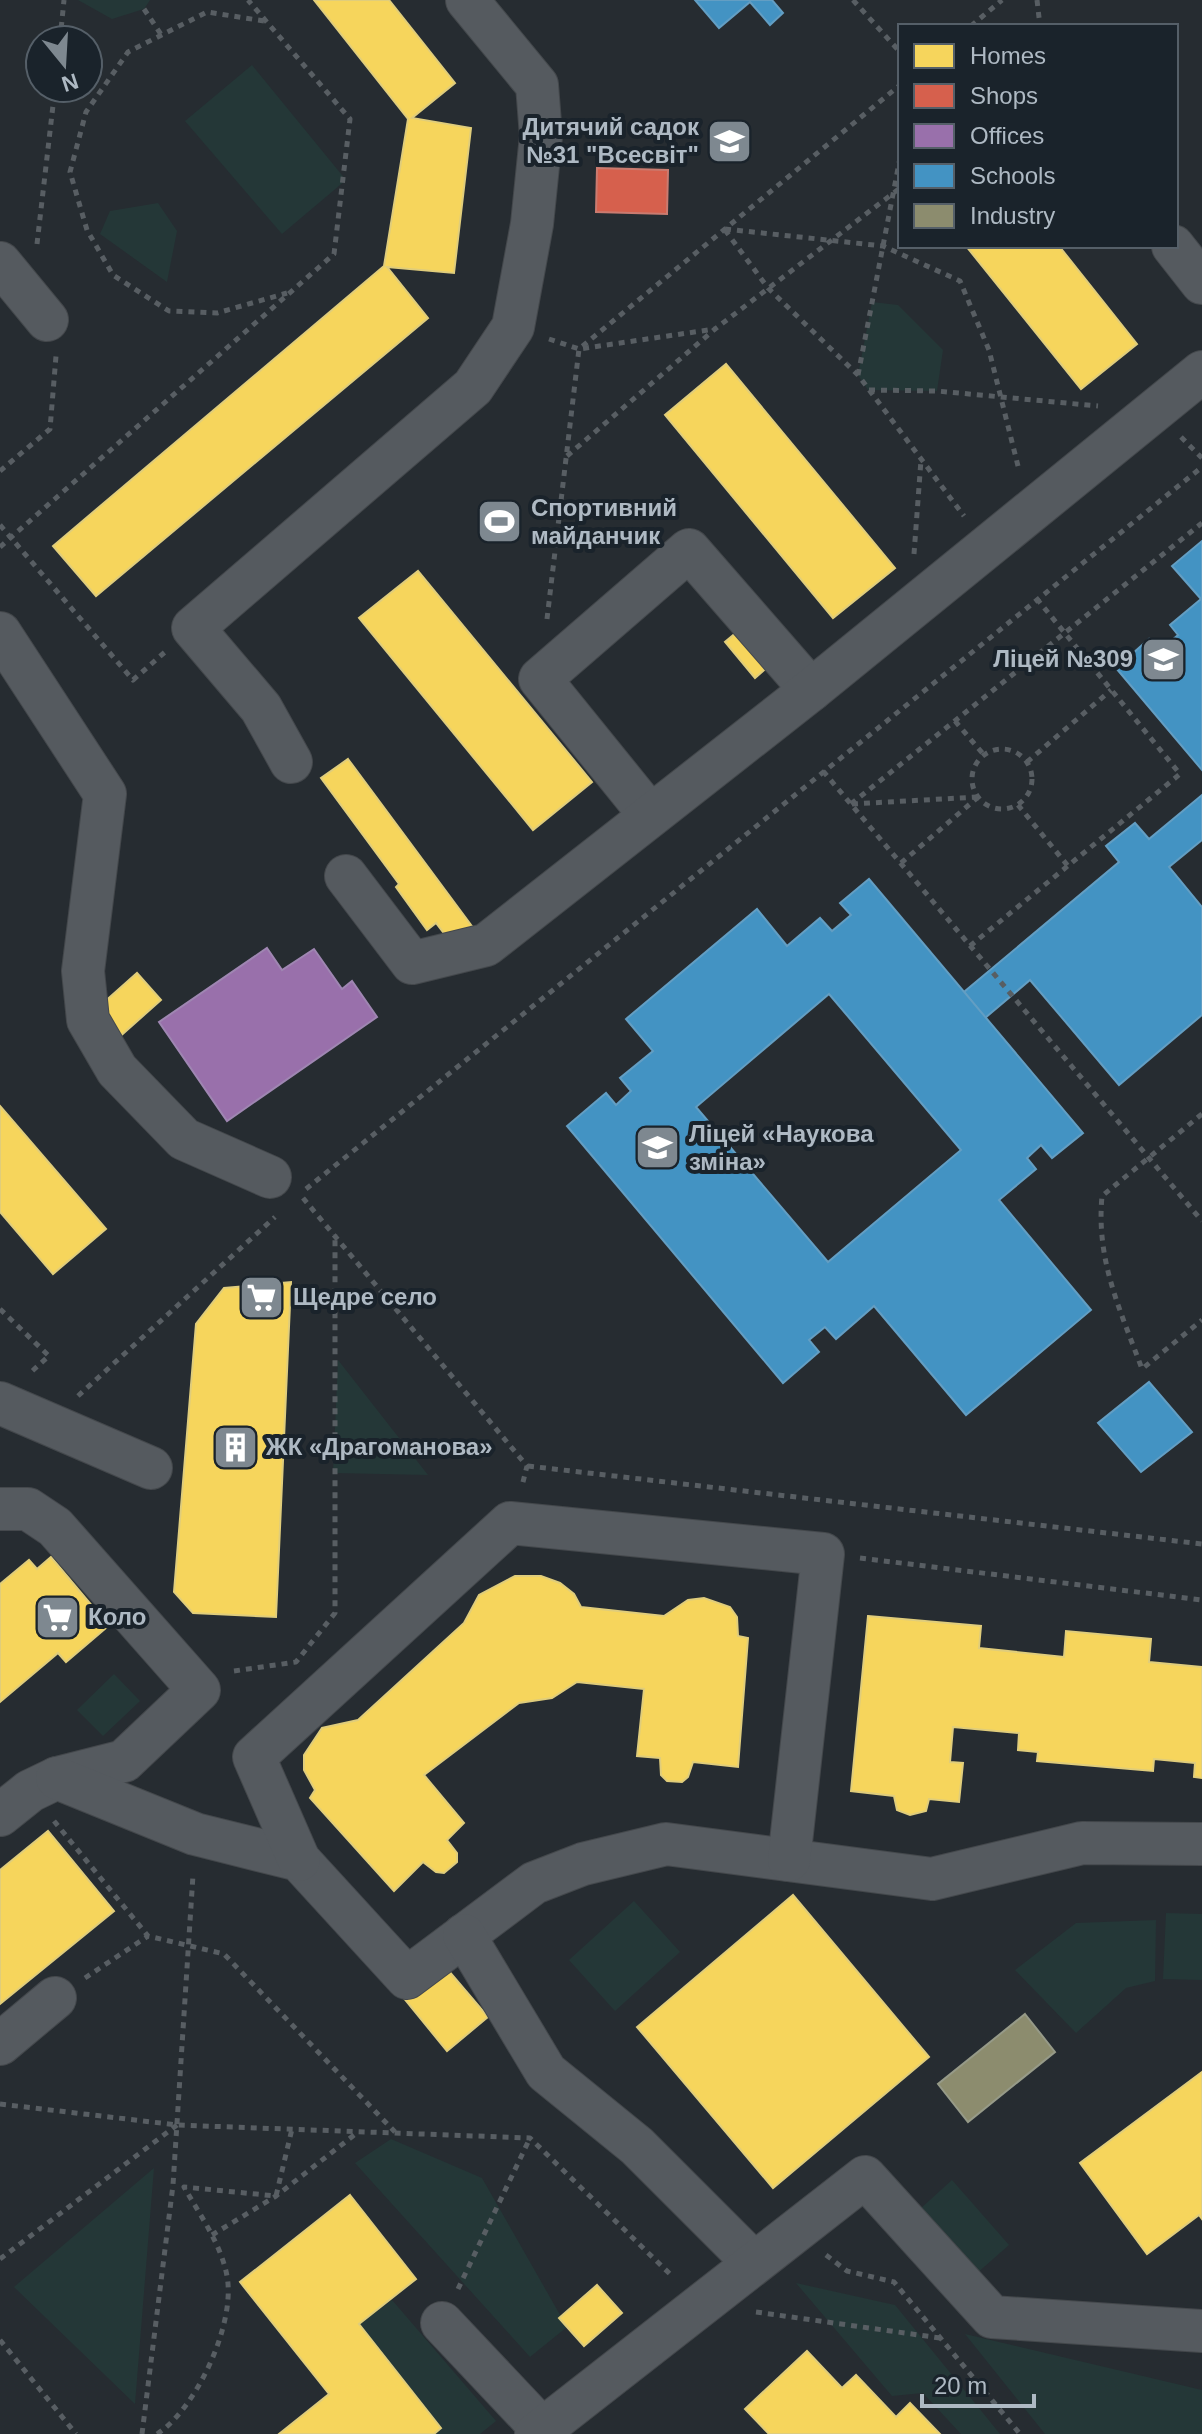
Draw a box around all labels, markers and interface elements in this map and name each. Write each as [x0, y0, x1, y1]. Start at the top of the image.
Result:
north arrow [24, 24, 104, 104]
legend [898, 24, 1178, 248]
text: Homes [970, 42, 1046, 69]
text: N [59, 68, 81, 97]
text: Shops [970, 82, 1038, 109]
place label: Дитячий садок №31 "Всесвіт" [522, 113, 700, 168]
school or university icon: Дитячий садок №31 "Всесвіт" [706, 117, 754, 165]
text: Offices [970, 122, 1044, 149]
text: Schools [970, 162, 1055, 189]
text: Industry [970, 202, 1055, 229]
place label: Спортивний майданчик [531, 494, 677, 549]
sports icon: Спортивний майданчик [476, 498, 524, 546]
school or university icon: Ліцей №309 [1140, 635, 1188, 683]
place label: Ліцей №309 [993, 645, 1133, 672]
place label: Ліцей «Наукова зміна» [689, 1120, 874, 1175]
school or university icon: Ліцей «Наукова зміна» [634, 1124, 682, 1172]
supermarket icon: Щедре село [238, 1273, 286, 1321]
place label: Щедре село [293, 1283, 437, 1310]
building icon: ЖК «Драгоманова» [211, 1423, 259, 1471]
place label: ЖК «Драгоманова» [265, 1433, 493, 1460]
supermarket icon: Коло [33, 1593, 81, 1641]
place label: Коло [88, 1603, 146, 1630]
scale bar [922, 2358, 1034, 2408]
text: 20 m [934, 2372, 987, 2399]

